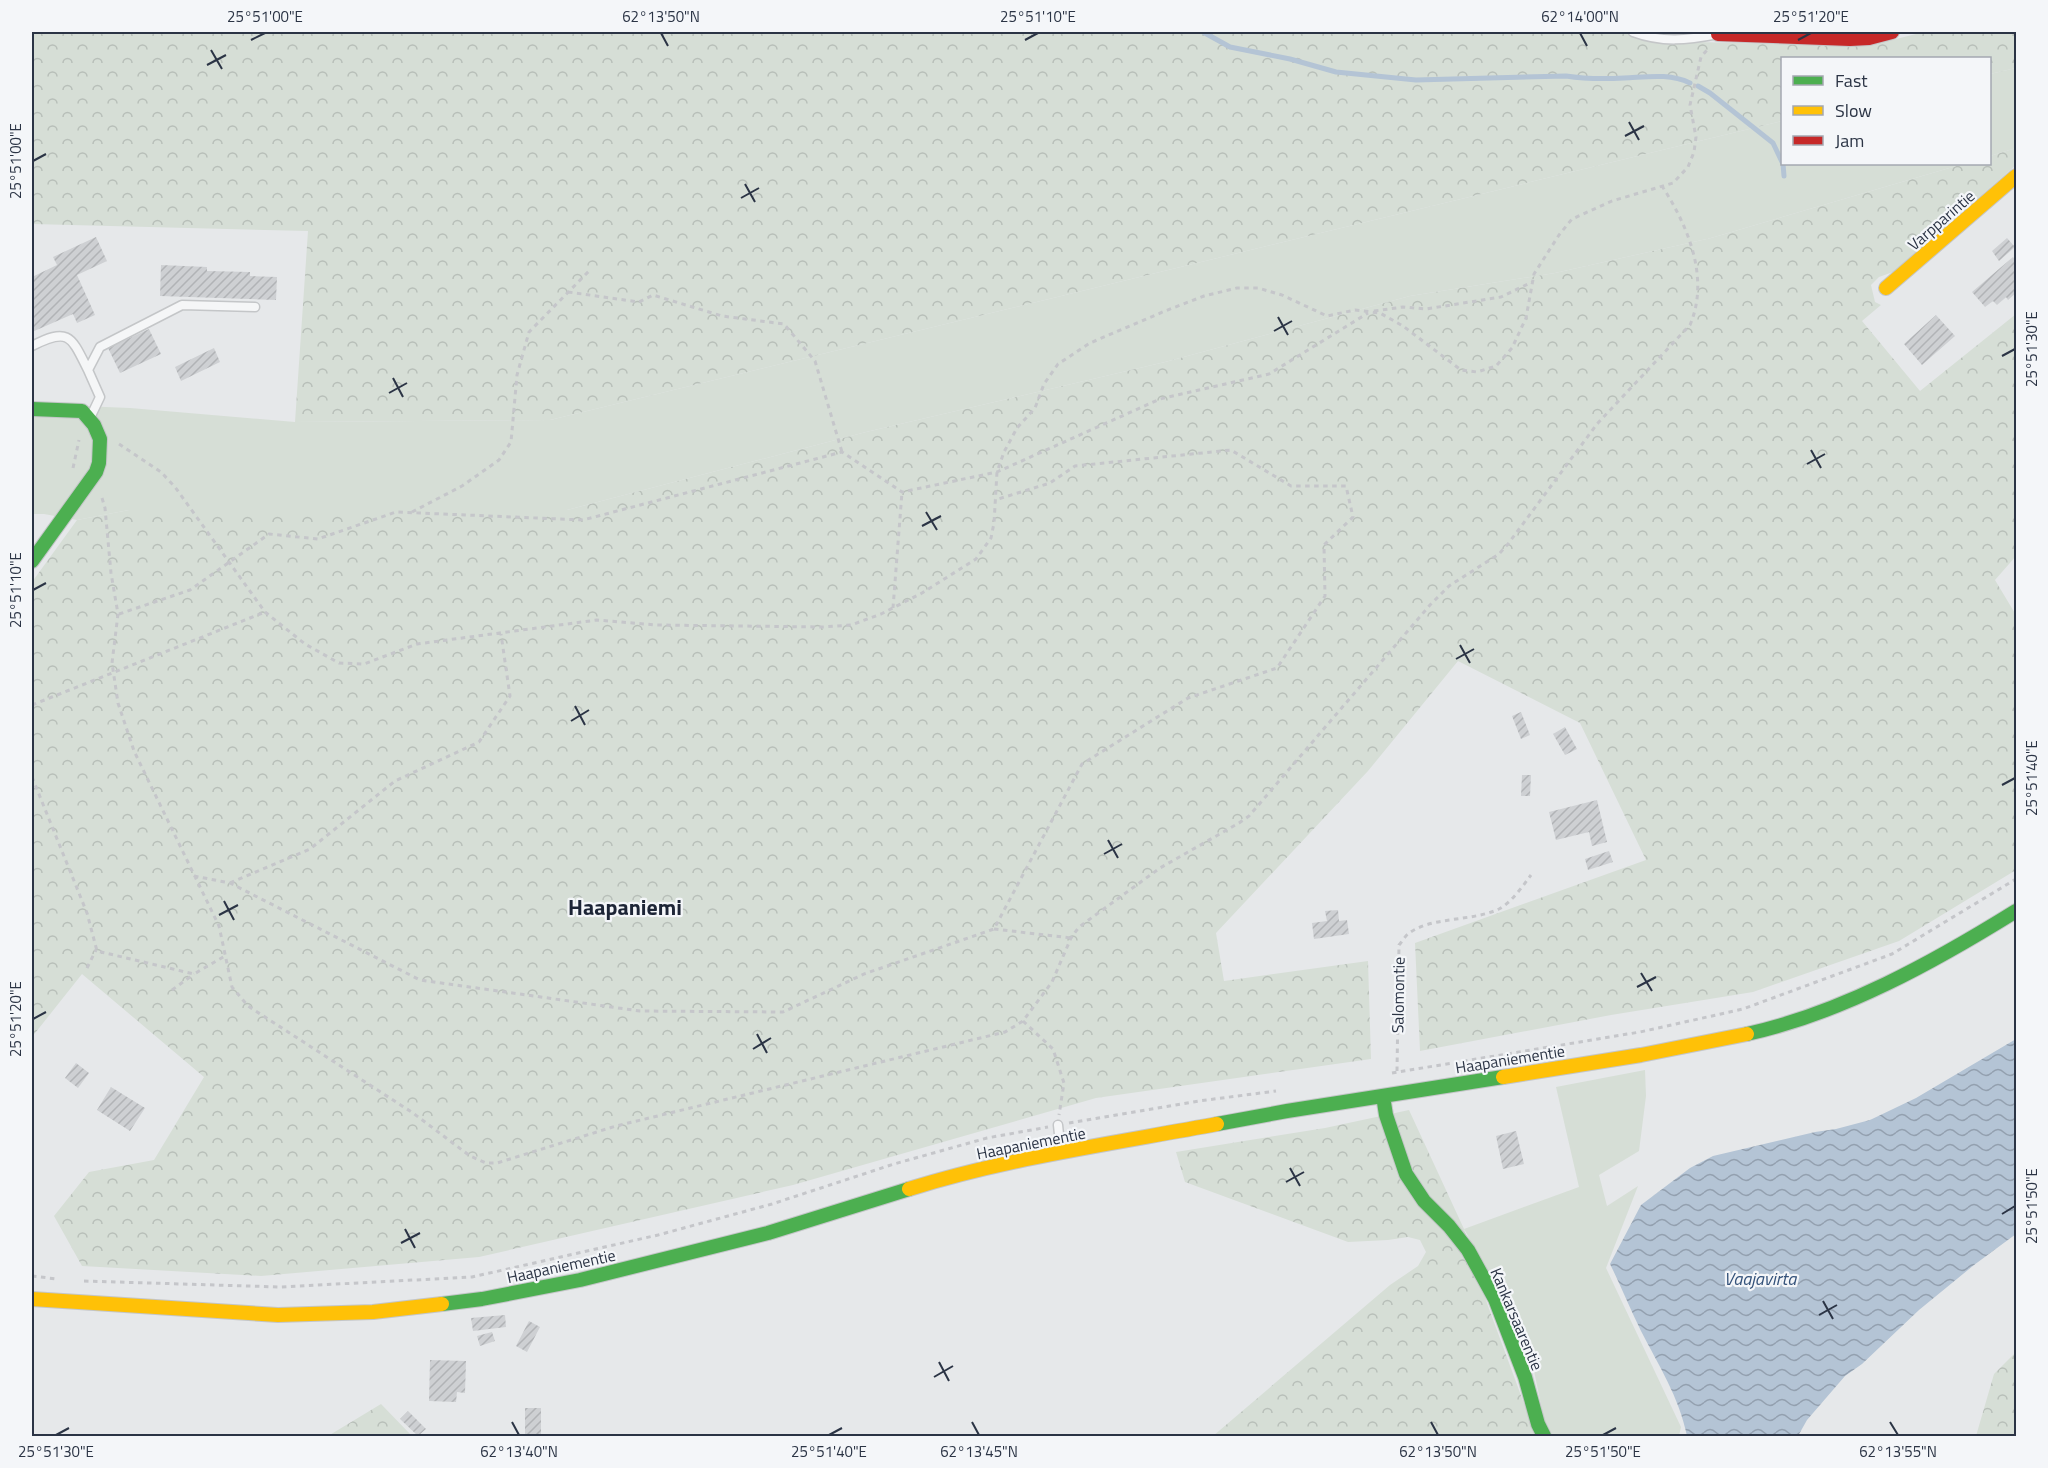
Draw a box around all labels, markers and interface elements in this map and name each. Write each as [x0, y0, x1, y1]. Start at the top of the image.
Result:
text: 25°51'00"E [227, 5, 303, 28]
text: 62°13'50"N [622, 5, 700, 28]
text: 25°51'10"E [1000, 5, 1076, 28]
text: 62°14'00"N [1541, 5, 1619, 28]
text: 25°51'20"E [1773, 5, 1849, 28]
legend [1781, 57, 1991, 165]
text: Fast [1835, 67, 1868, 94]
text: Slow [1835, 97, 1872, 124]
text: 25°51'00"E [4, 123, 27, 199]
text: Jam [1835, 127, 1864, 154]
street label: Varpparintie [1902, 184, 1980, 256]
text: 25°51'30"E [2020, 311, 2043, 387]
text: 25°51'10"E [4, 552, 27, 628]
text: 25°51'40"E [2020, 740, 2043, 816]
district label: Haapaniemi [568, 890, 682, 924]
street label: Salomontie [1385, 957, 1411, 1033]
text: 25°51'20"E [4, 981, 27, 1057]
street label: Haapaniementie [1453, 1038, 1567, 1080]
street label: Haapaniementie [974, 1121, 1088, 1165]
text: 25°51'50"E [2020, 1168, 2043, 1244]
street label: Haapaniementie [504, 1243, 618, 1289]
street label: Kankarsaarentie [1485, 1264, 1549, 1374]
water label: Vaajavirta [1724, 1265, 1797, 1292]
text: 25°51'30"E [18, 1440, 94, 1463]
text: 62°13'40"N [480, 1440, 558, 1463]
text: 25°51'40"E [791, 1440, 867, 1463]
text: 62°13'45"N [940, 1440, 1018, 1463]
text: 62°13'50"N [1399, 1440, 1477, 1463]
text: 25°51'50"E [1565, 1440, 1641, 1463]
text: 62°13'55"N [1859, 1440, 1937, 1463]

